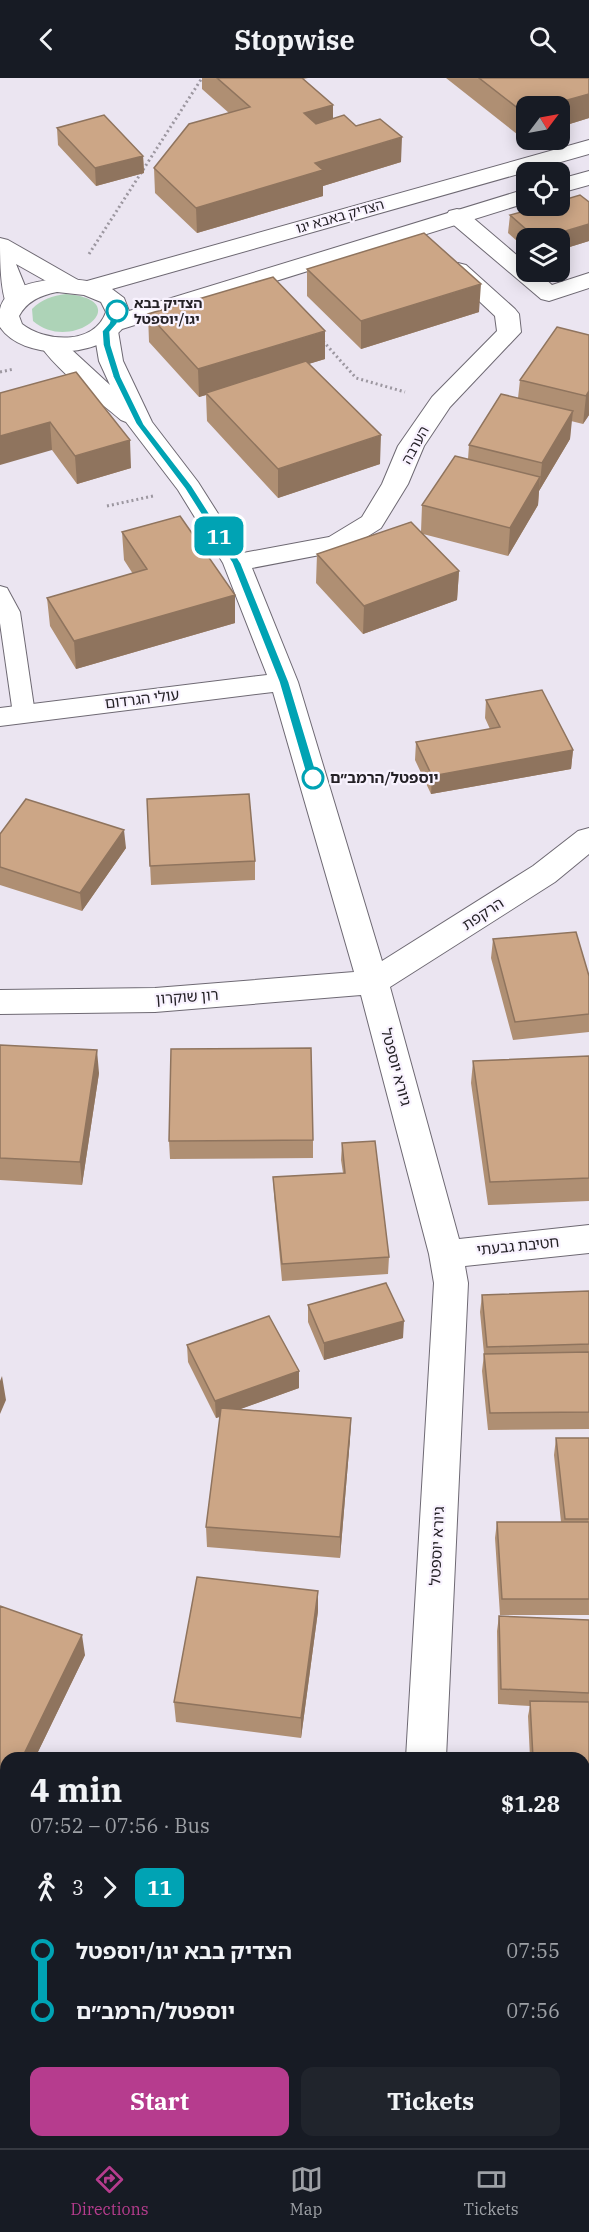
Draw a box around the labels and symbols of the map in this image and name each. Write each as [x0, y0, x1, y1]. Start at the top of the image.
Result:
north arrow [516, 96, 570, 150]
street label: הצדיק באבא יגו [294, 195, 386, 237]
place label: הצדיק בבא יגו/יוספטל [134, 294, 203, 328]
marker: הצדיק בבא יגו/יוספטל [106, 300, 128, 322]
street label: הערבה [397, 423, 433, 467]
line badge: 11 [192, 516, 246, 556]
street label: עולי הגרדום [104, 685, 180, 712]
marker: יוספטל/הרמב״ם [302, 767, 324, 789]
place label: יוספטל/הרמב״ם [330, 768, 438, 787]
street label: הרקפת [458, 893, 507, 934]
street label: רון שוקרון [155, 985, 219, 1008]
street label: גיורא יוספטל [377, 1026, 416, 1108]
street label: חטיבת גבעתי [476, 1232, 560, 1259]
street label: גיורא יוספטל [425, 1505, 448, 1586]

